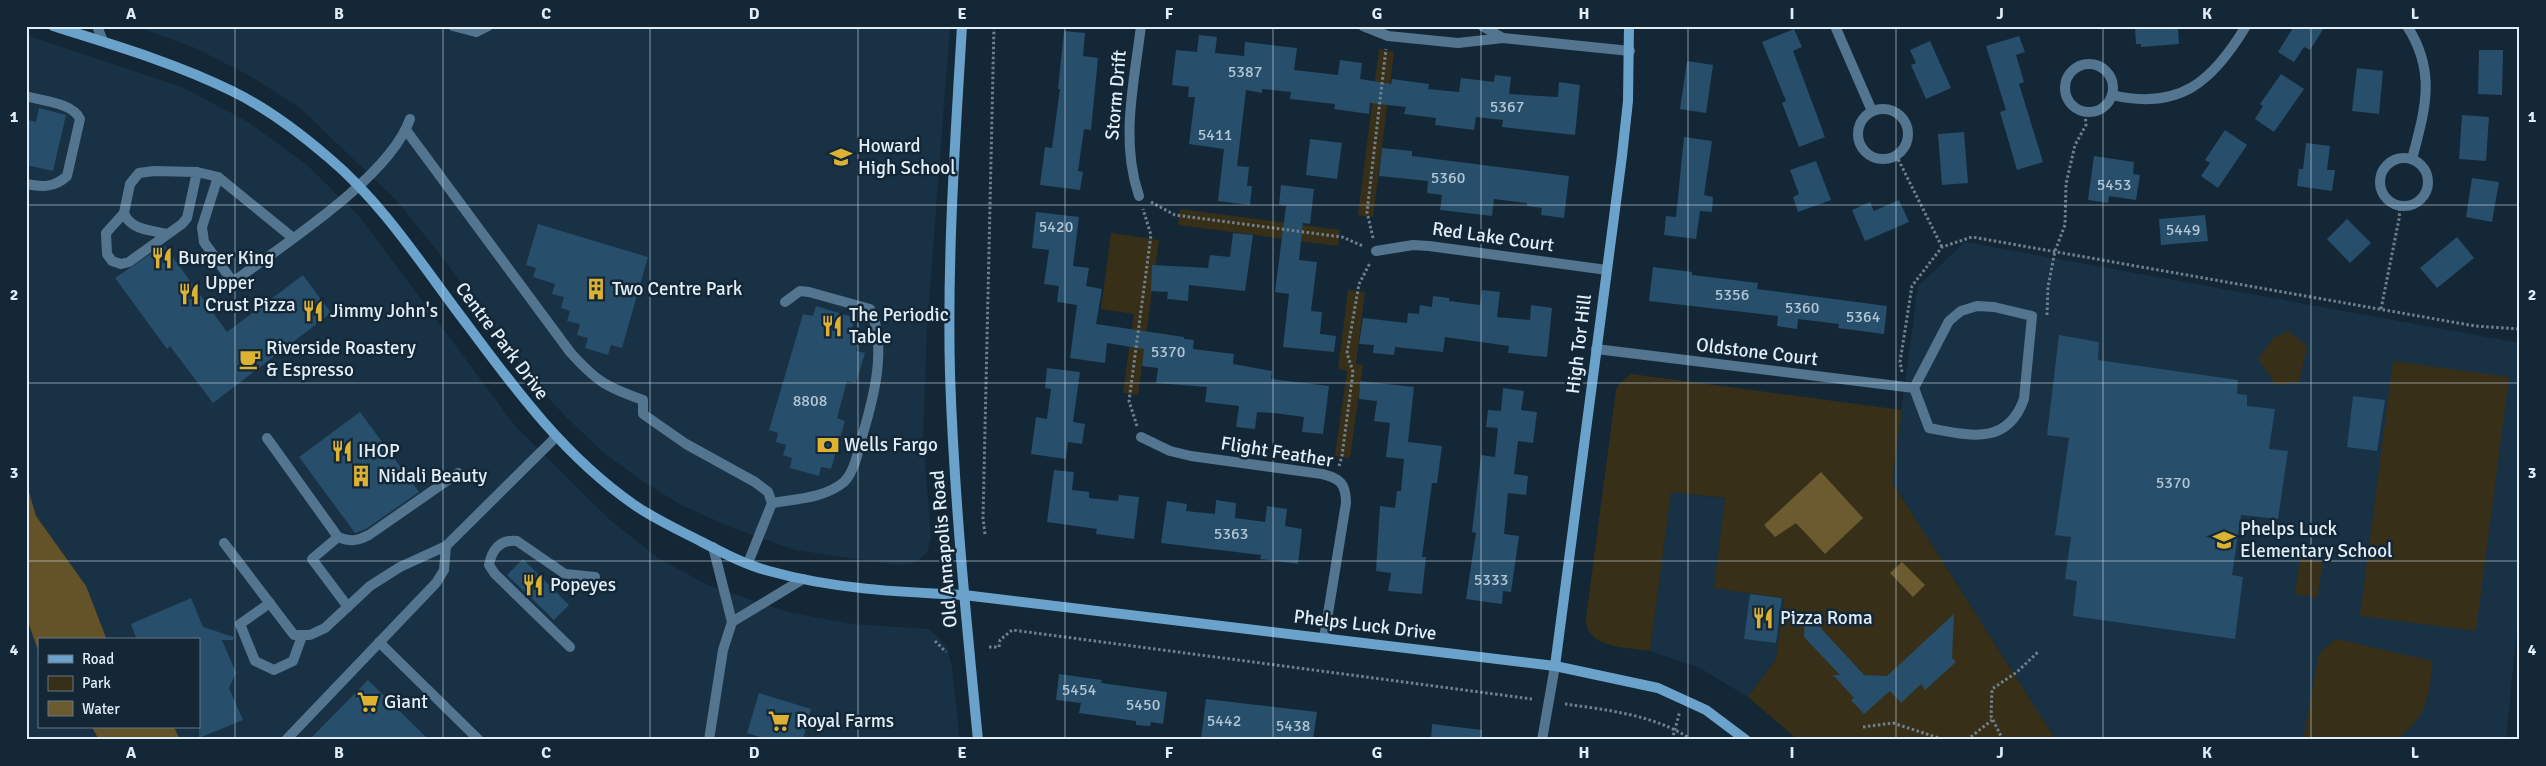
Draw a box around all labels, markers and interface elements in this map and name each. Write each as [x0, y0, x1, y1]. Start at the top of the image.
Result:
text: A [126, 4, 137, 24]
text: B [334, 4, 344, 24]
text: C [541, 4, 551, 24]
text: D [749, 4, 760, 24]
text: E [957, 4, 967, 24]
text: F [1165, 4, 1174, 24]
text: G [1372, 4, 1382, 24]
text: H [1579, 4, 1589, 24]
text: I [1789, 4, 1795, 24]
text: J [1996, 4, 2004, 24]
text: K [2202, 4, 2212, 24]
text: L [2411, 4, 2420, 24]
street label: Storm Drift [1100, 49, 1132, 141]
house number: 5387 [1228, 62, 1262, 82]
house number: 5367 [1490, 97, 1524, 117]
text: 1 [10, 107, 19, 127]
text: 1 [2528, 107, 2537, 127]
house number: 5411 [1198, 125, 1232, 145]
place label: Howard High School [858, 134, 956, 180]
school or university icon: Howard High School [828, 144, 854, 170]
house number: 5360 [1431, 168, 1465, 188]
house number: 5453 [2097, 175, 2131, 195]
house number: 5420 [1039, 217, 1073, 237]
street label: Red Lake Court [1431, 217, 1556, 257]
house number: 5449 [2166, 220, 2200, 240]
restaurant icon: Burger King [149, 245, 175, 271]
place label: Burger King [178, 246, 274, 270]
place label: Upper Crust Pizza [205, 271, 296, 317]
building icon: Two Centre Park [583, 276, 609, 302]
street label: Centre Park Drive [450, 277, 554, 405]
place label: Two Centre Park [612, 277, 743, 301]
restaurant icon: Upper Crust Pizza [176, 281, 202, 307]
text: 2 [10, 285, 18, 305]
house number: 5356 [1715, 285, 1749, 305]
text: 2 [2528, 285, 2536, 305]
street label: High Tor Hill [1561, 293, 1597, 395]
restaurant icon: Jimmy John's [300, 298, 326, 324]
house number: 5360 [1785, 298, 1819, 318]
place label: Jimmy John's [330, 299, 438, 323]
place label: The Periodic Table [849, 303, 949, 349]
house number: 5364 [1846, 307, 1881, 327]
restaurant icon: The Periodic Table [819, 313, 845, 339]
street label: Oldstone Court [1695, 333, 1820, 371]
place label: Riverside Roastery & Espresso [266, 336, 416, 382]
house number: 5370 [1151, 342, 1185, 362]
cafe icon: Riverside Roastery & Espresso [237, 346, 263, 372]
house number: 8808 [793, 391, 827, 411]
street label: Flight Feather [1219, 431, 1335, 473]
bank icon: Wells Fargo [815, 432, 841, 458]
place label: Wells Fargo [844, 433, 938, 457]
restaurant icon: IHOP [329, 438, 355, 464]
place label: IHOP [358, 439, 400, 463]
text: 3 [10, 463, 18, 483]
building icon: Nidali Beauty [348, 463, 374, 489]
text: 3 [2528, 463, 2536, 483]
place label: Nidali Beauty [378, 464, 487, 488]
street label: Old Annapolis Road [925, 469, 963, 629]
house number: 5370 [2156, 473, 2190, 493]
place label: Phelps Luck Elementary School [2240, 517, 2393, 563]
house number: 5363 [1214, 524, 1248, 544]
school or university icon: Phelps Luck Elementary School [2211, 527, 2237, 553]
house number: 5333 [1474, 570, 1508, 590]
restaurant icon: Popeyes [520, 572, 546, 598]
place label: Popeyes [550, 573, 616, 597]
street label: Phelps Luck Drive [1292, 604, 1438, 646]
restaurant icon: Pizza Roma [1750, 605, 1776, 631]
place label: Pizza Roma [1780, 606, 1873, 630]
legend [38, 638, 200, 728]
text: 4 [10, 640, 19, 660]
text: 4 [2528, 640, 2537, 660]
text: Road [82, 650, 114, 668]
text: Park [82, 674, 111, 692]
house number: 5454 [1062, 680, 1097, 700]
supermarket icon: Giant [355, 689, 381, 715]
place label: Giant [384, 690, 428, 714]
house number: 5450 [1126, 695, 1160, 715]
text: Water [82, 700, 120, 718]
supermarket icon: Royal Farms [766, 708, 792, 734]
place label: Royal Farms [796, 709, 894, 733]
house number: 5442 [1207, 711, 1241, 731]
house number: 5438 [1276, 716, 1310, 736]
text: A [126, 743, 137, 763]
text: B [334, 743, 344, 763]
text: C [541, 743, 551, 763]
text: D [749, 743, 760, 763]
text: E [957, 743, 967, 763]
text: F [1165, 743, 1174, 763]
text: G [1372, 743, 1382, 763]
text: H [1579, 743, 1589, 763]
text: I [1789, 743, 1795, 763]
text: J [1996, 743, 2004, 763]
text: K [2202, 743, 2212, 763]
text: L [2411, 743, 2420, 763]

